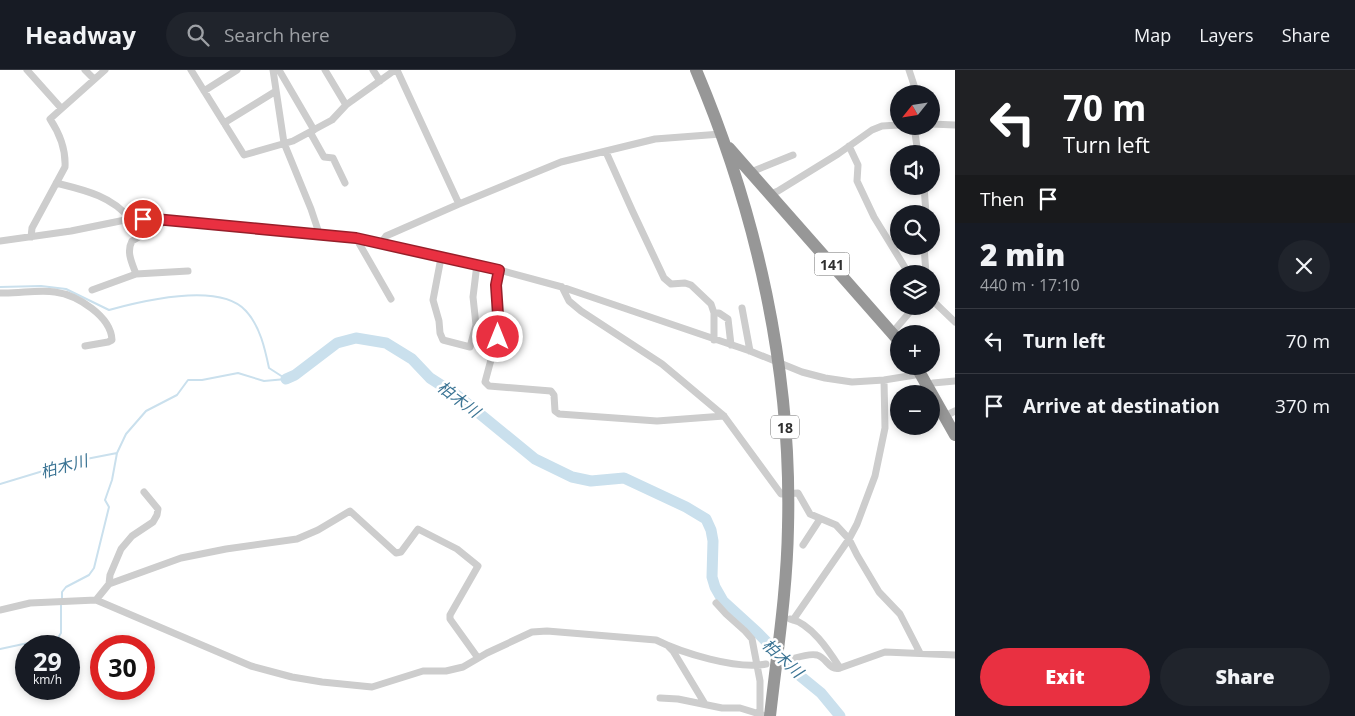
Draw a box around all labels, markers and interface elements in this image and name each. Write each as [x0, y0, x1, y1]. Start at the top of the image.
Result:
search box [166, 12, 516, 57]
text: Headway [25, 18, 136, 51]
icon: search [184, 21, 212, 49]
text: Search here [224, 22, 330, 48]
text: Map [1134, 23, 1171, 47]
text: Layers [1199, 23, 1254, 47]
text: Share [1282, 23, 1330, 47]
text: 70 m [1063, 84, 1146, 131]
north arrow [890, 85, 940, 135]
map controls [890, 85, 940, 435]
icon: left [980, 90, 1045, 155]
text: Turn left [1063, 129, 1150, 159]
button: sound [890, 145, 940, 195]
icon: arrive [1034, 185, 1062, 213]
text: Then [980, 186, 1024, 212]
pin [122, 198, 164, 240]
icon: arrive [129, 205, 157, 233]
button: search [890, 205, 940, 255]
text: 2 min [980, 234, 1065, 275]
button: close [1278, 240, 1330, 292]
road number: 141 [814, 252, 850, 275]
button: layers [890, 265, 940, 315]
text: 440 m · 17:10 [980, 274, 1080, 296]
position arrow [471, 310, 523, 362]
button: + [890, 325, 940, 375]
icon: left [980, 327, 1008, 355]
text: Turn left [1023, 328, 1105, 354]
text: 70 m [1286, 328, 1330, 354]
water label: 柏木川 [433, 376, 486, 423]
button: − [890, 385, 940, 435]
icon: arrive [980, 392, 1008, 420]
text: Arrive at destination [1023, 393, 1220, 419]
text: 370 m [1275, 393, 1330, 419]
road number: 18 [771, 416, 799, 438]
water label: 柏木川 [38, 449, 92, 483]
water label: 柏木川 [758, 634, 810, 684]
speed limit sign: 30 [90, 635, 155, 700]
text: 29 [33, 644, 62, 678]
button: Exit [980, 648, 1150, 706]
button: Share [1160, 648, 1330, 706]
text: km/h [33, 671, 62, 688]

